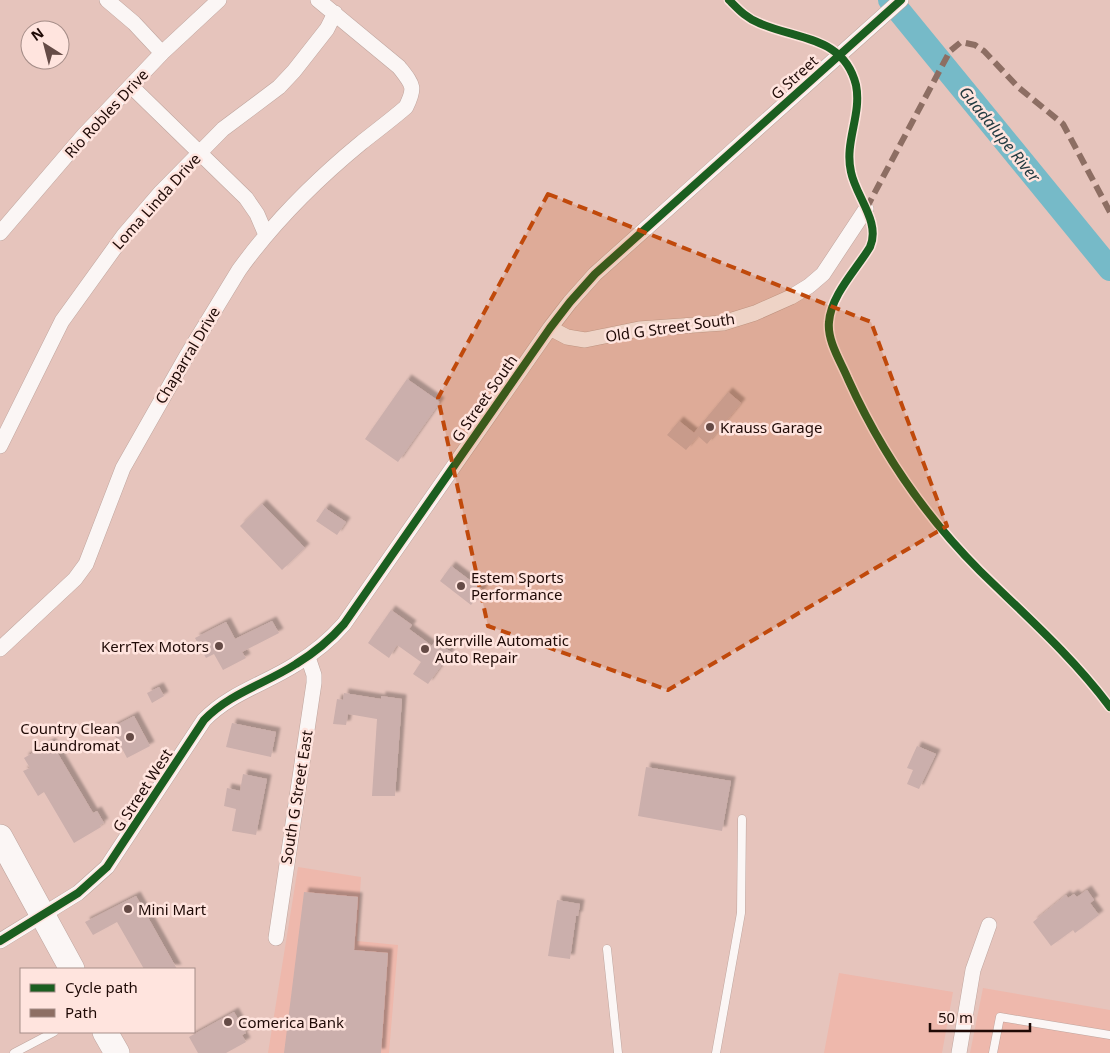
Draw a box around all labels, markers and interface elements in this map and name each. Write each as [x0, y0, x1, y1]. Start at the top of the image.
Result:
north arrow [20, 20, 70, 70]
text: N [27, 23, 47, 45]
street label: G Street [766, 50, 822, 103]
street label: Rio Robles Drive [60, 64, 152, 162]
water label: Guadalupe River [954, 81, 1046, 187]
street label: Loma Linda Drive [107, 149, 205, 253]
street label: Chaparral Drive [150, 303, 224, 407]
street label: Old G Street South [604, 308, 736, 346]
street label: G Street South [447, 351, 521, 445]
place label: Krauss Garage [720, 417, 822, 437]
marker: Krauss Garage [704, 421, 716, 433]
place label: Estem Sports Performance [471, 567, 564, 604]
marker: Estem Sports Performance [455, 580, 467, 592]
place label: Kerrville Automatic Auto Repair [435, 630, 569, 667]
place label: KerrTex Motors [101, 636, 209, 656]
marker: KerrTex Motors [213, 640, 225, 652]
marker: Kerrville Automatic Auto Repair [419, 643, 431, 655]
place label: Country Clean Laundromat [20, 718, 121, 755]
street label: South G Street East [276, 728, 317, 865]
marker: Country Clean Laundromat [124, 731, 136, 743]
street label: G Street West [108, 744, 177, 835]
place label: Mini Mart [138, 899, 207, 919]
marker: Mini Mart [122, 903, 134, 915]
legend [20, 968, 195, 1033]
text: Cycle path [65, 977, 138, 997]
scale bar [930, 1000, 1030, 1032]
text: Path [65, 1002, 97, 1022]
text: 50 m [938, 1007, 973, 1027]
place label: Comerica Bank [238, 1012, 344, 1032]
marker: Comerica Bank [222, 1016, 234, 1028]

